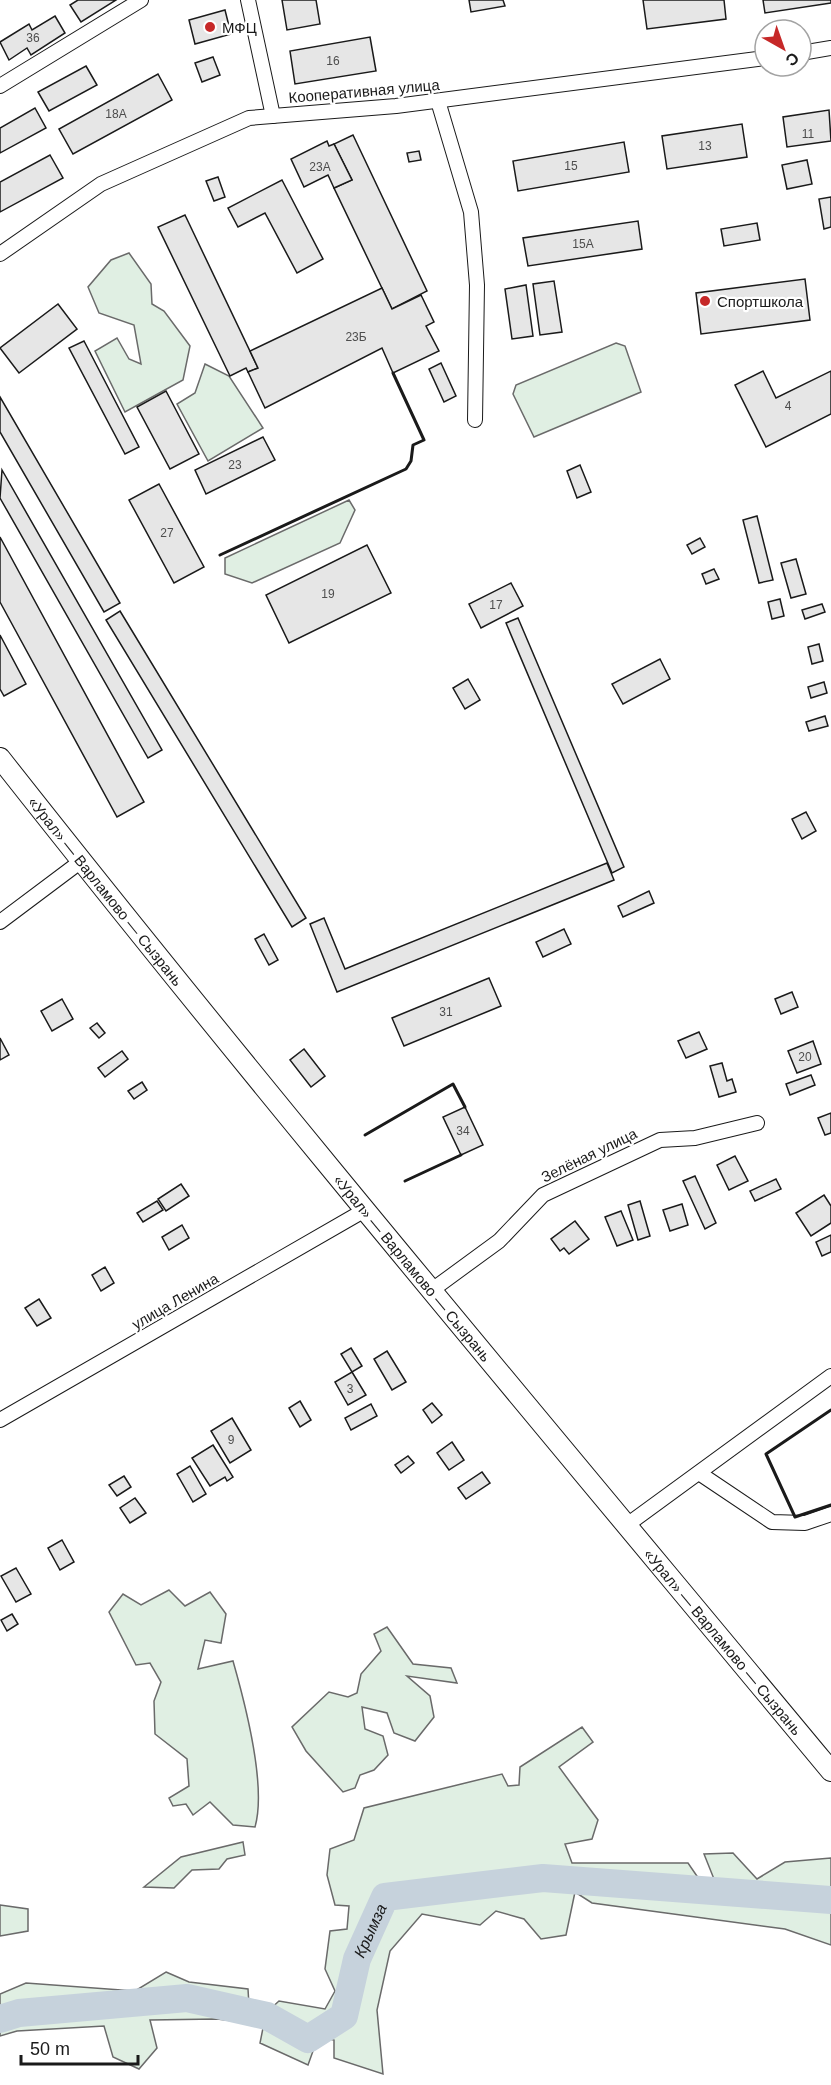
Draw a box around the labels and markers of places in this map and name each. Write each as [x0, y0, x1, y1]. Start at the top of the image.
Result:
place label: МФЦ [222, 19, 257, 36]
marker: МФЦ [203, 20, 217, 34]
place label: Спортшкола [717, 293, 804, 310]
marker: Спортшкола [698, 294, 712, 308]

